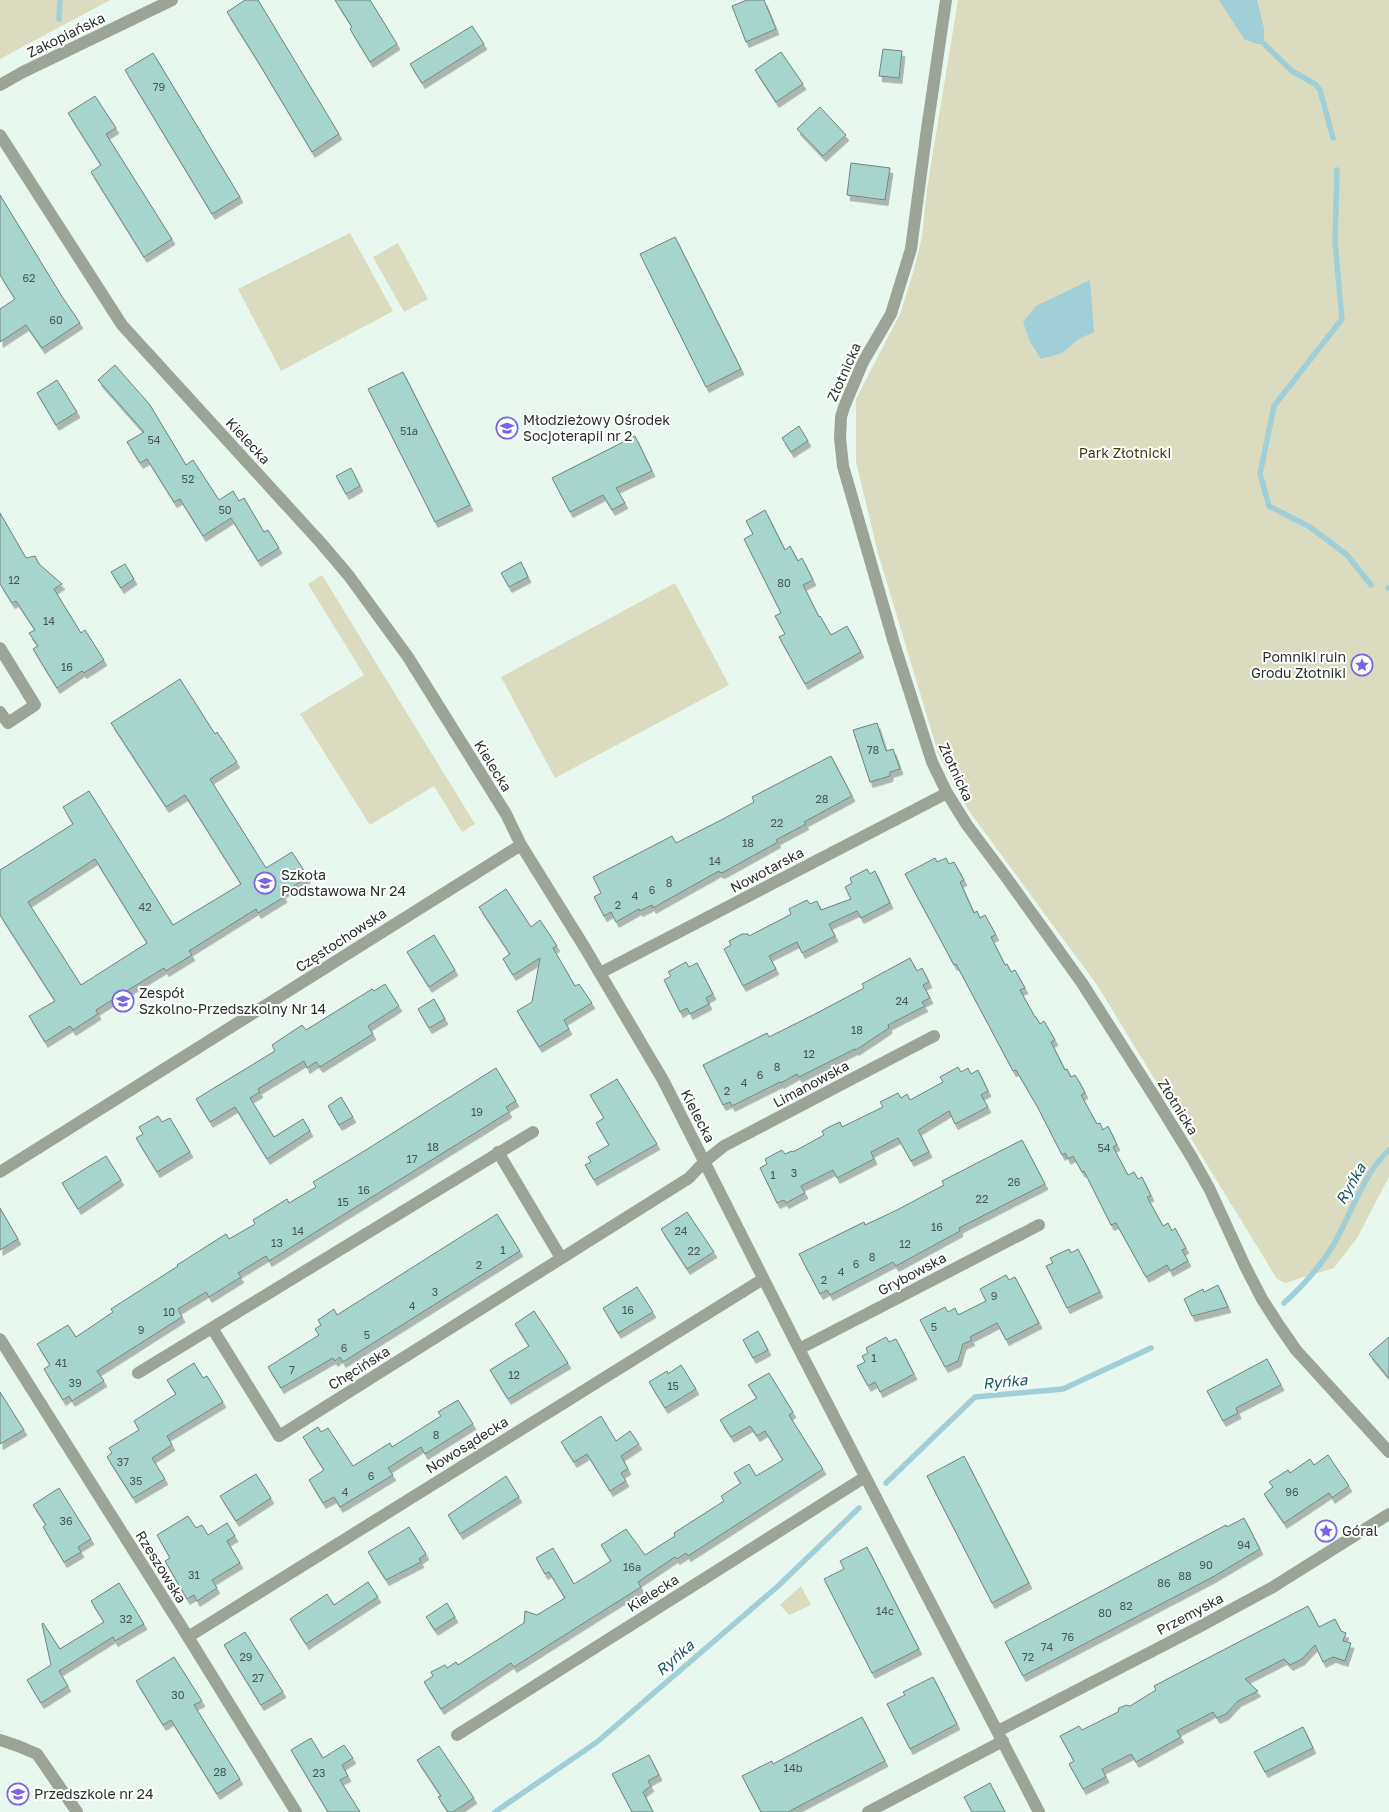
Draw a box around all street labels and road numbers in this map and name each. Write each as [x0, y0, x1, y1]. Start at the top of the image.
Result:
street label: Zakopiańska [24, 8, 107, 61]
street label: Złotnicka [823, 340, 864, 404]
street label: Kielecka [223, 414, 274, 467]
street label: Kielecka [471, 737, 516, 795]
street label: Złotnicka [936, 740, 977, 804]
street label: Nowotarska [727, 843, 806, 896]
street label: Częstochowska [292, 904, 389, 975]
street label: Limanowska [770, 1056, 852, 1111]
street label: Złotnicka [1155, 1076, 1202, 1138]
street label: Kielecka [678, 1086, 719, 1145]
street label: Grybowska [875, 1248, 949, 1299]
street label: Chęcińska [325, 1342, 393, 1393]
street label: Nowosądecka [422, 1412, 511, 1477]
street label: Rzeszowska [132, 1527, 190, 1606]
street label: Kielecka [624, 1570, 682, 1615]
street label: Przemyska [1154, 1589, 1226, 1638]

